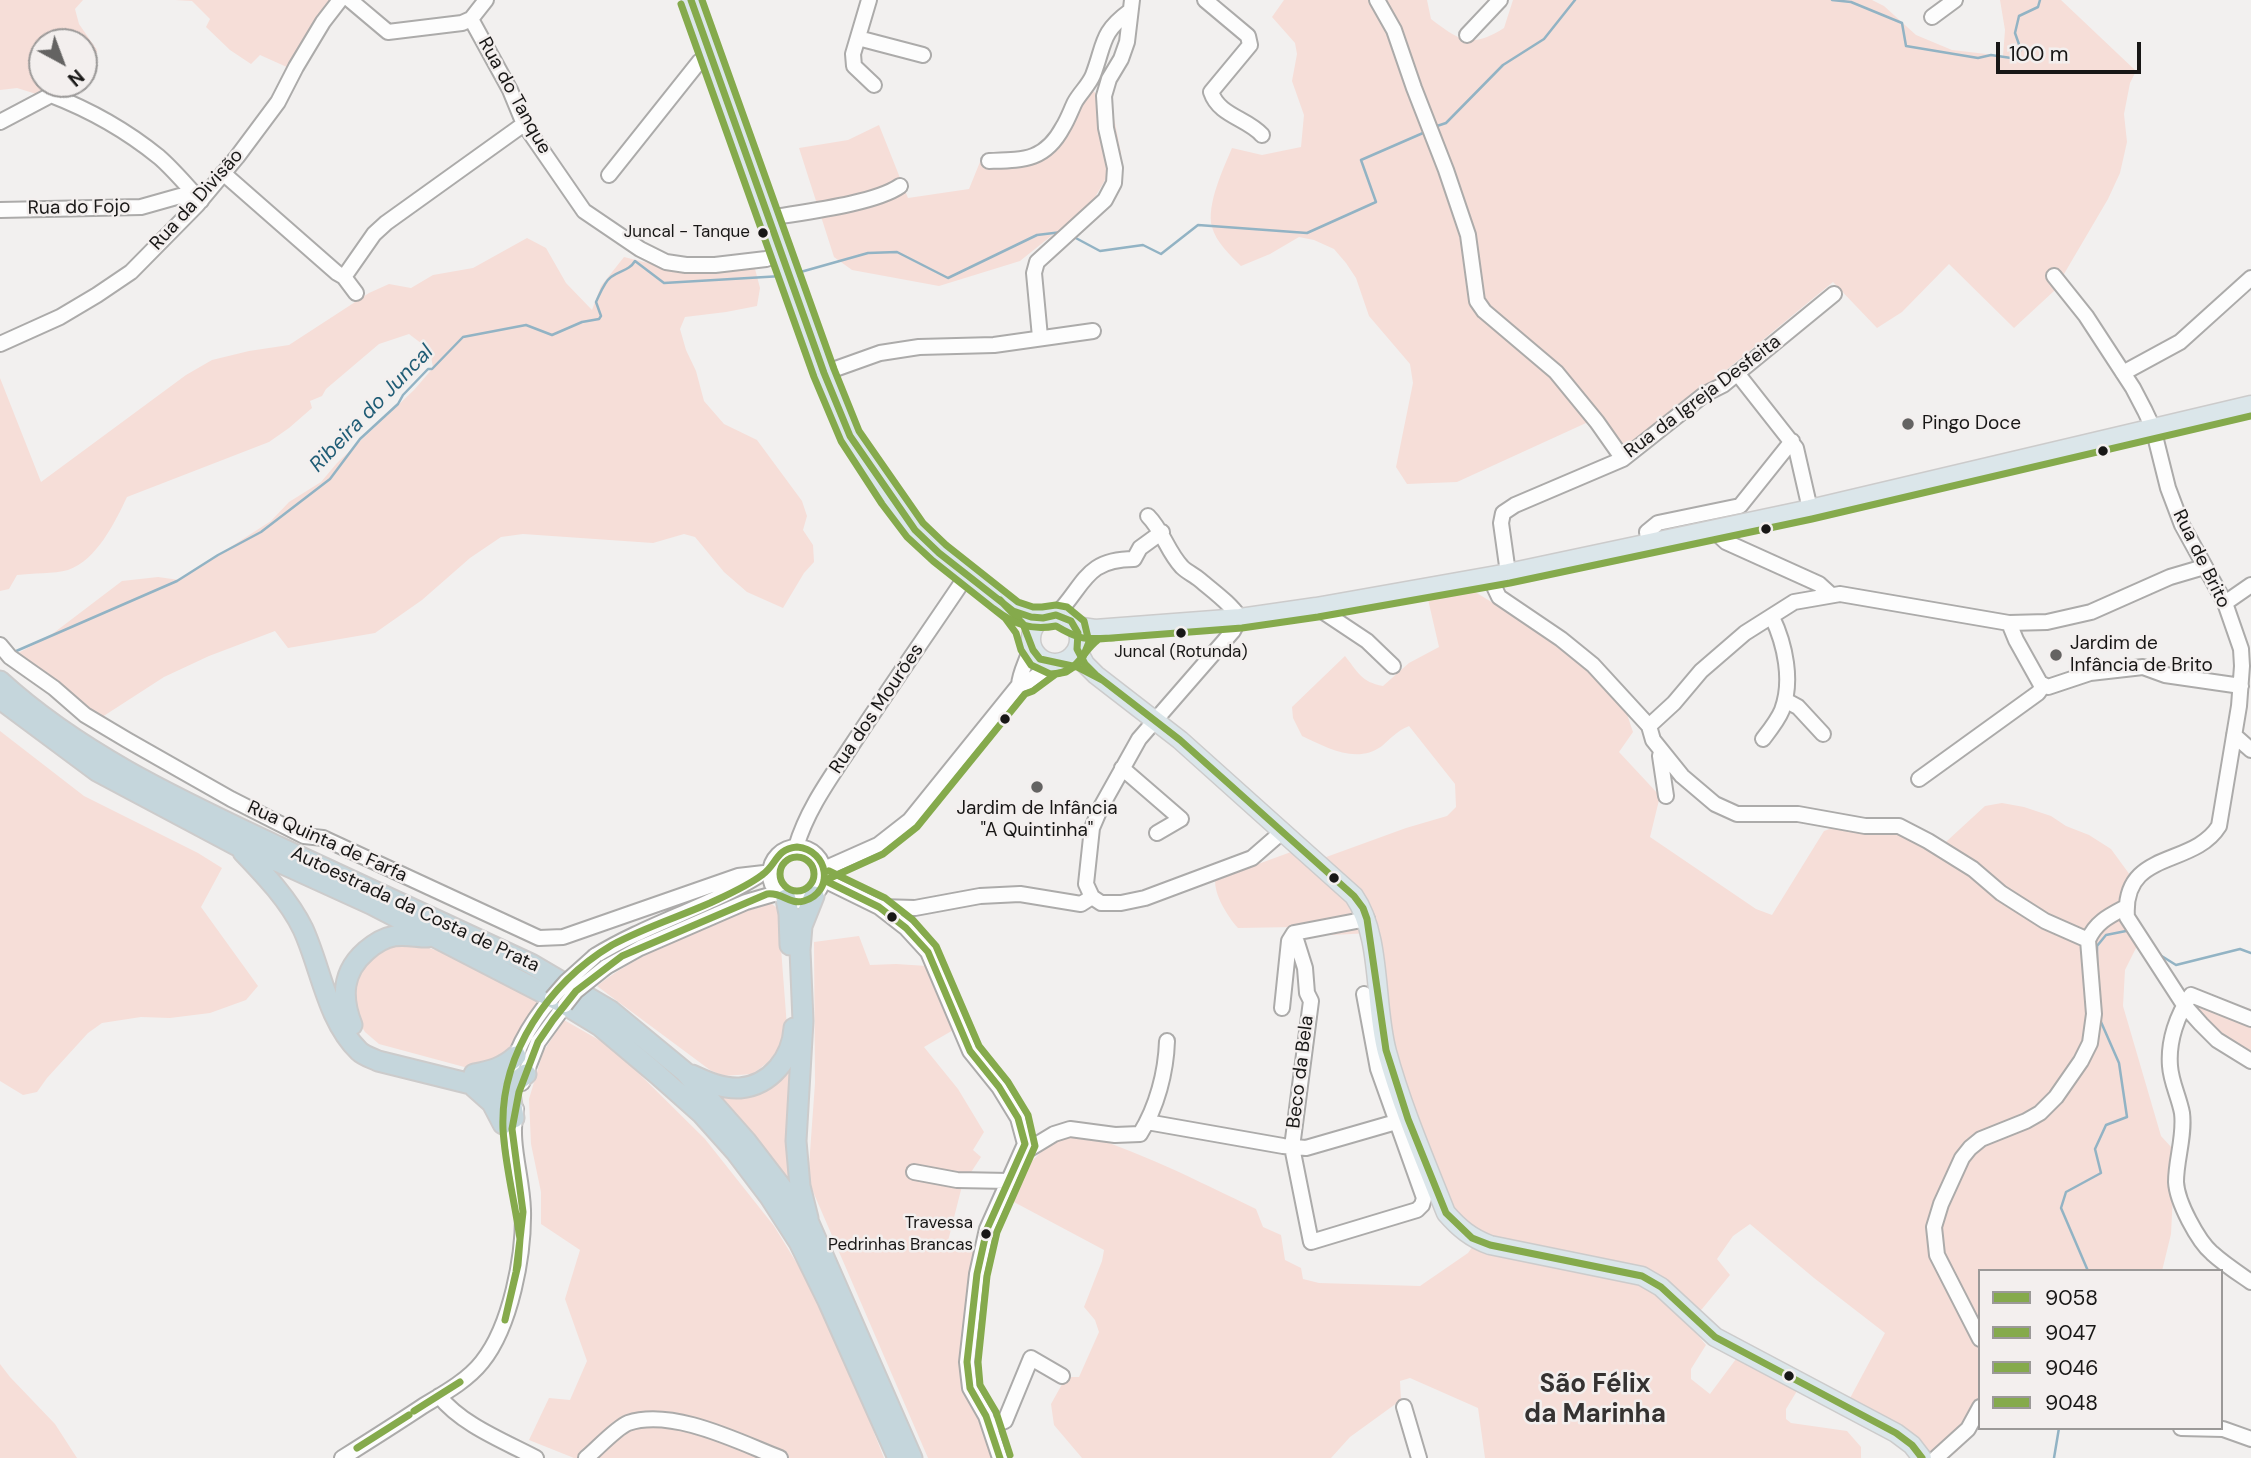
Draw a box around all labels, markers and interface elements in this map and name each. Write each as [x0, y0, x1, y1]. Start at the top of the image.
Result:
north arrow [28, 28, 98, 98]
scale bar [1999, 28, 2144, 72]
street label: Rua do Tanque [473, 34, 555, 158]
text: 100 m [2009, 40, 2069, 68]
text: N [62, 64, 89, 92]
street label: Rua da Divisão [146, 145, 248, 255]
street label: Rua do Fojo [27, 196, 131, 220]
place label: Juncal - Tanque [624, 223, 750, 243]
marker: Juncal - Tanque [756, 226, 770, 240]
street label: Rua da Igreja Desfeita [1620, 331, 1786, 463]
water label: Ribeira do Juncal [305, 340, 439, 478]
place label: Pingo Doce [1922, 413, 2021, 435]
marker: Pingo Doce [1900, 416, 1916, 432]
unlabelled marker [2096, 444, 2110, 458]
street label: Rua de Brito [2167, 506, 2235, 612]
unlabelled marker [1759, 522, 1773, 536]
marker: Juncal (Rotunda) [1174, 626, 1188, 640]
place label: Jardim de Infância de Brito [2070, 633, 2213, 677]
street label: Rua dos Mourões [825, 640, 929, 778]
place label: Juncal (Rotunda) [1114, 643, 1248, 663]
marker: Jardim de Infância de Brito [2048, 647, 2064, 663]
unlabelled marker [998, 712, 1012, 726]
marker: Jardim de Infância "A Quintinha" [1029, 779, 1045, 795]
street label: Rua Quinta de Farfa [244, 797, 410, 887]
place label: Jardim de Infância "A Quintinha" [956, 798, 1118, 842]
street label: Autoestrada da Costa de Prata [287, 842, 543, 978]
unlabelled marker [1327, 871, 1341, 885]
unlabelled marker [885, 910, 899, 924]
street label: Beco da Bela [1283, 1014, 1319, 1130]
place label: Travessa Pedrinhas Brancas [828, 1214, 973, 1254]
marker: Travessa Pedrinhas Brancas [979, 1227, 993, 1241]
legend [1978, 1269, 2223, 1430]
text: 9058 [2045, 1284, 2098, 1312]
text: 9047 [2045, 1319, 2097, 1347]
text: 9046 [2045, 1354, 2099, 1382]
district label: São Félix da Marinha [1524, 1369, 1666, 1430]
unlabelled marker [1782, 1369, 1796, 1383]
text: 9048 [2045, 1389, 2098, 1417]

